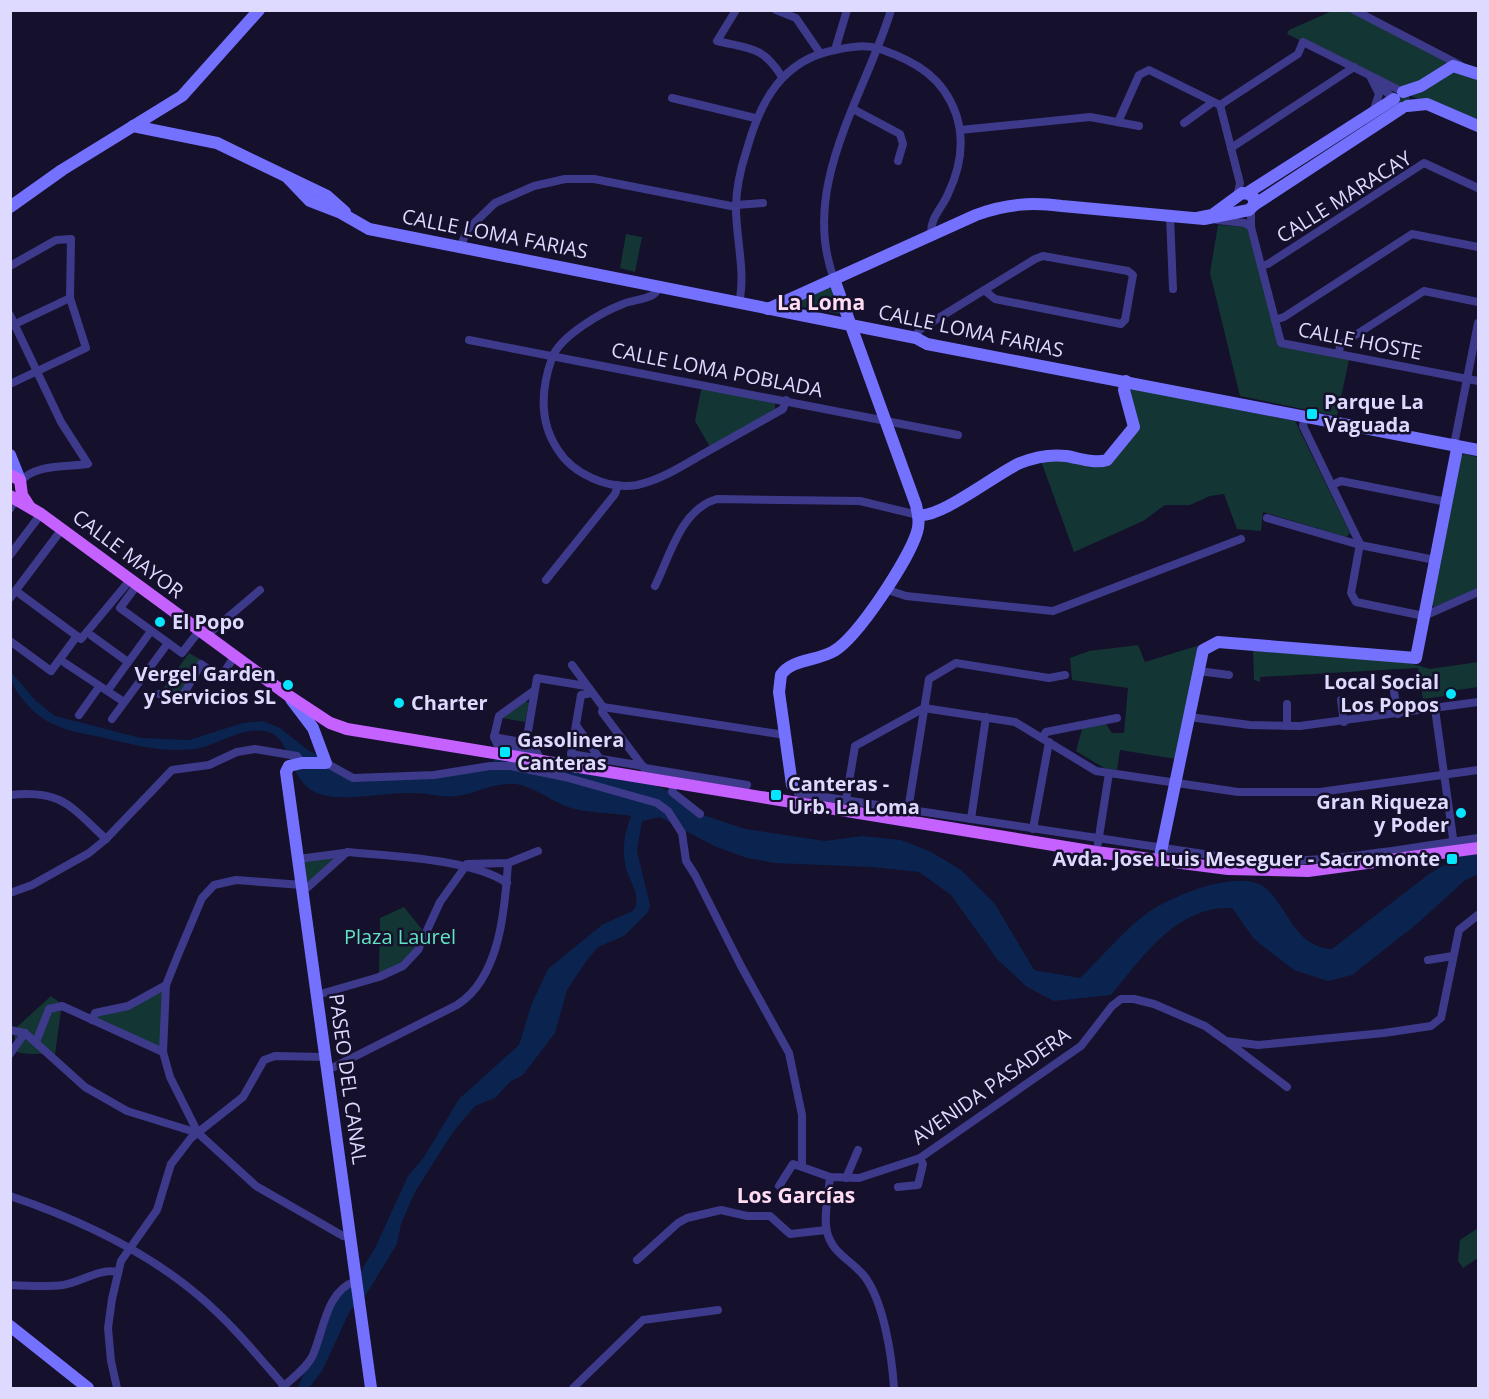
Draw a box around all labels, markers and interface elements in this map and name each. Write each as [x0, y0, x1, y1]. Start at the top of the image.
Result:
street label: CALLE MARACAY [1271, 144, 1417, 249]
street label: CALLE LOMA FARIAS [400, 202, 590, 265]
district label: La Loma [777, 288, 865, 316]
street label: CALLE LOMA FARIAS [876, 298, 1066, 363]
street label: CALLE HOSTE [1296, 315, 1424, 366]
street label: CALLE LOMA POBLADA [609, 336, 826, 403]
place label: Parque La Vaguada [1324, 388, 1424, 438]
marker: Parque La Vaguada [1305, 407, 1319, 421]
street label: CALLE MAYOR [67, 503, 190, 605]
place label: El Popo [172, 608, 244, 635]
marker: El Popo [153, 615, 167, 629]
place label: Vergel Garden y Servicios SL [134, 660, 276, 710]
place label: Local Social Los Popos [1324, 668, 1439, 718]
marker: Vergel Garden y Servicios SL [281, 678, 295, 692]
marker: Local Social Los Popos [1444, 687, 1458, 701]
place label: Charter [411, 689, 488, 716]
marker: Charter [392, 696, 406, 710]
place label: Gasolinera Canteras [517, 726, 624, 776]
marker: Gasolinera Canteras [498, 745, 512, 759]
place label: Canteras - Urb. La Loma [788, 770, 920, 820]
marker: Canteras - Urb. La Loma [769, 788, 783, 802]
place label: Gran Riqueza y Poder [1316, 788, 1449, 838]
marker: Gran Riqueza y Poder [1454, 806, 1468, 820]
place label: Avda. Jose Luis Meseguer - Sacromonte [1052, 845, 1440, 872]
marker: Avda. Jose Luis Meseguer - Sacromonte [1445, 852, 1459, 866]
park label: Plaza Laurel [344, 923, 456, 950]
street label: PASEO DEL CANAL [323, 992, 374, 1166]
street label: AVENIDA PASADERA [906, 1021, 1076, 1150]
district label: Los Garcías [737, 1181, 855, 1209]

